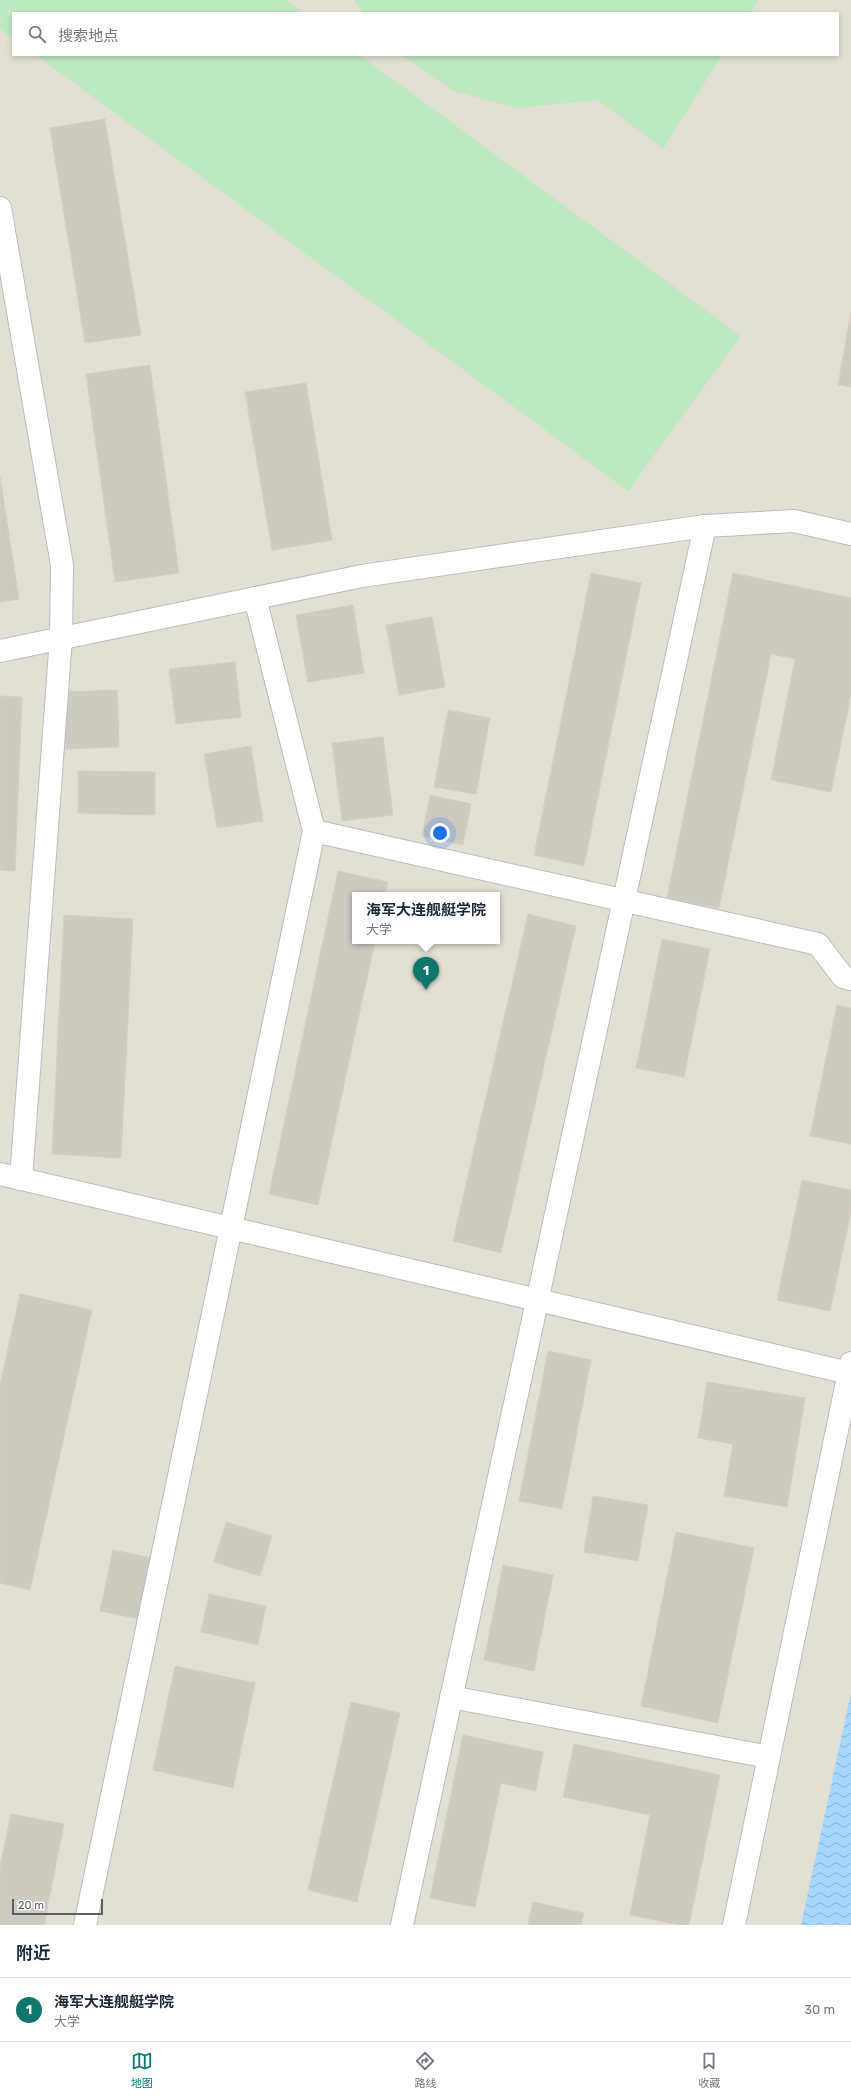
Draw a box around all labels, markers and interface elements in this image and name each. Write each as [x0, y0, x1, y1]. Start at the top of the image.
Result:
search box [12, 12, 839, 56]
icon: search [26, 23, 48, 45]
text: 搜索地点 [58, 27, 118, 45]
your location [430, 823, 450, 843]
popup [352, 892, 500, 944]
text: 海军大连舰艇学院 [366, 901, 486, 919]
text: 大学 [366, 922, 392, 937]
pin: 1 [413, 957, 439, 990]
scale bar [12, 1897, 103, 1916]
text: 20 m [18, 1899, 44, 1912]
text: 附近 [16, 1943, 50, 1963]
text: 海军大连舰艇学院 [54, 1993, 174, 2011]
text: 1 [26, 2002, 32, 2017]
text: 30 m [804, 2002, 835, 2017]
text: 大学 [54, 2014, 80, 2029]
tab: 地图 [131, 2050, 153, 2090]
tab: 路线 [414, 2050, 436, 2090]
tab: 收藏 [698, 2050, 720, 2090]

